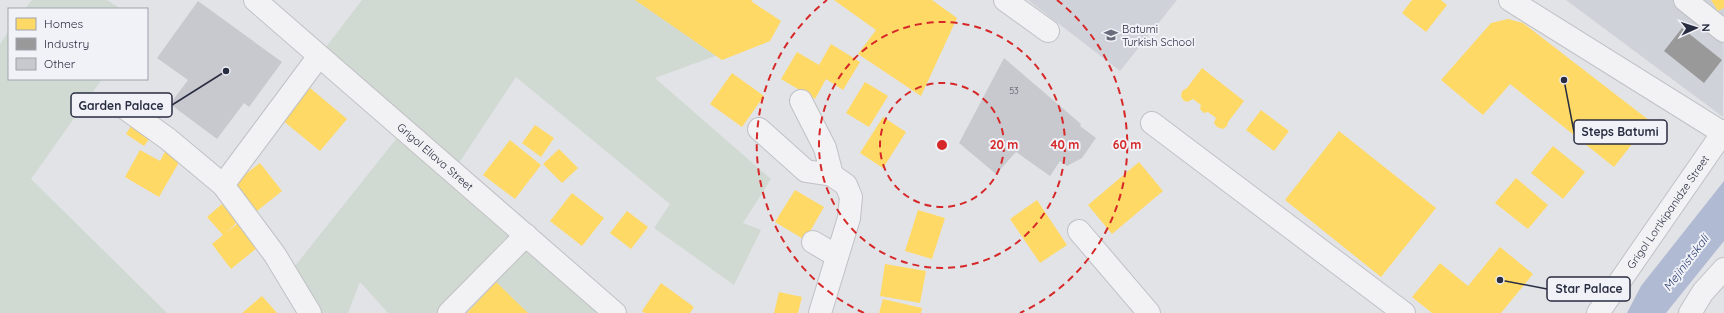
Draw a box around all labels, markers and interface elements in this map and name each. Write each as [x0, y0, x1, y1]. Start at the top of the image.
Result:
legend [8, 8, 148, 80]
north arrow [1676, 8, 1716, 48]
text: Homes [44, 16, 84, 31]
place label: Batumi Turkish School [1122, 22, 1194, 49]
text: N [1699, 23, 1713, 32]
school or university icon: Batumi Turkish School [1103, 27, 1119, 43]
text: Industry [44, 36, 89, 51]
text: Other [44, 56, 76, 71]
house number: 53 [1009, 85, 1019, 96]
callout: Garden Palace [71, 93, 172, 117]
text: Garden Palace [79, 98, 163, 113]
street label: Grigol Eliava Street [394, 120, 477, 194]
callout: Steps Batumi [1574, 120, 1667, 144]
text: Steps Batumi [1581, 124, 1659, 139]
text: 20 m [990, 137, 1018, 152]
text: 40 m [1051, 137, 1079, 152]
text: 60 m [1113, 137, 1141, 152]
centre of rings [935, 138, 949, 152]
street label: Grigol Lortkipanidze Street [1624, 152, 1712, 271]
water label: Mejinistskali [1660, 230, 1712, 294]
callout: Star Palace [1547, 277, 1630, 301]
text: Star Palace [1556, 281, 1623, 296]

